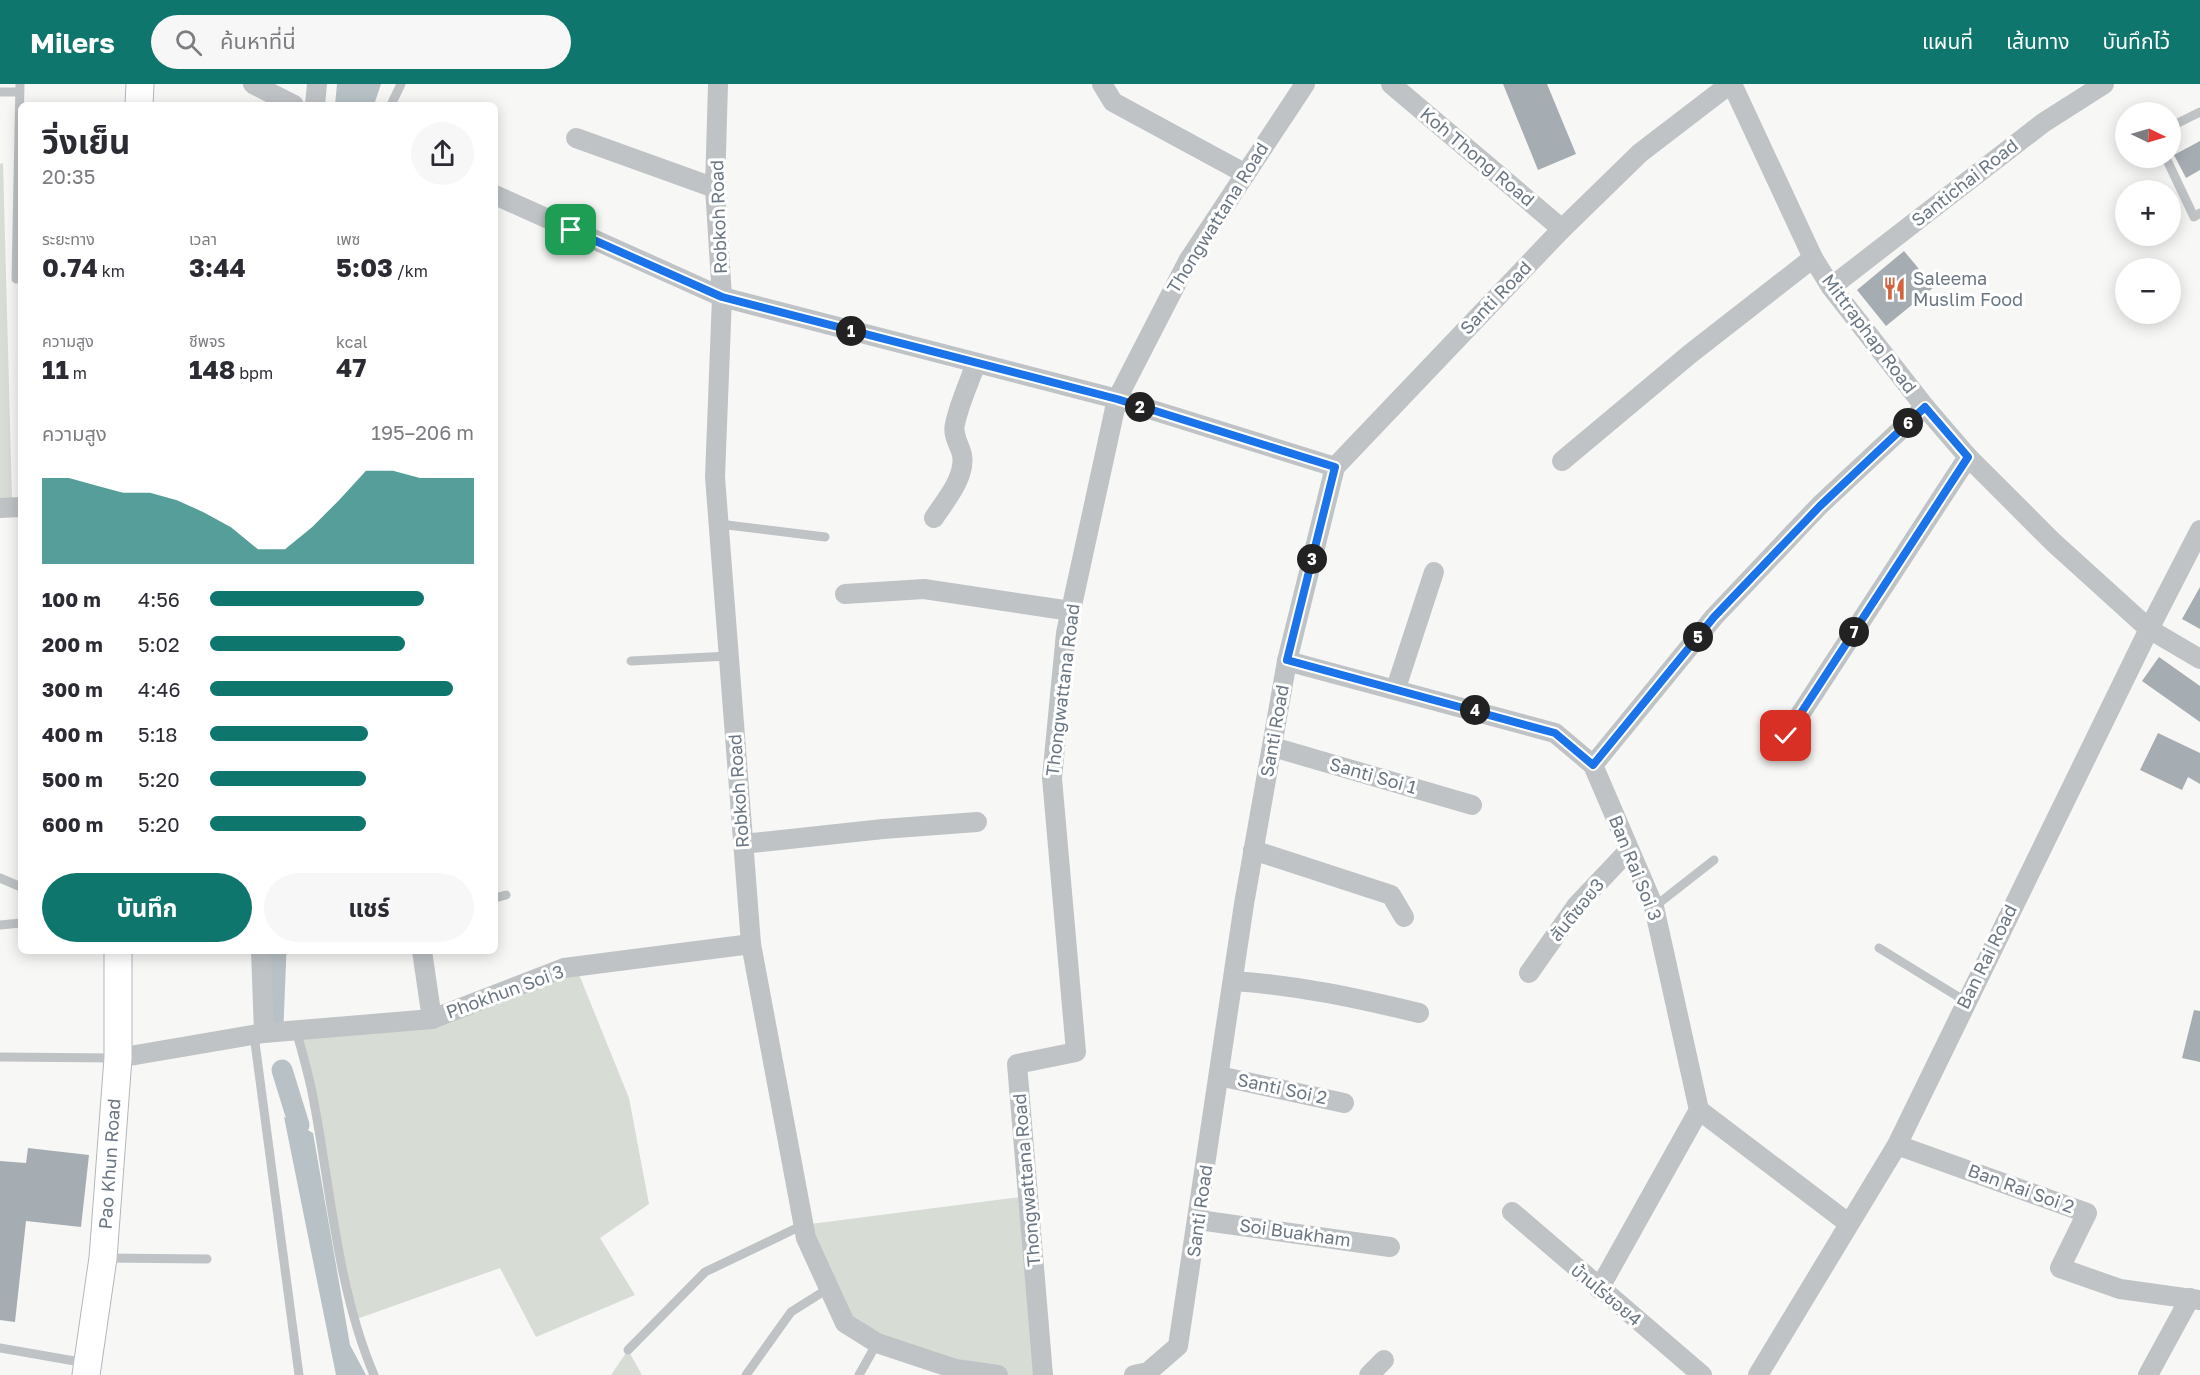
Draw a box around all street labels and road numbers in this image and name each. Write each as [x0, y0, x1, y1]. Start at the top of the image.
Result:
street label: Koh Thong Road [1416, 102, 1539, 210]
street label: Santichai Road [1907, 134, 2022, 231]
street label: Thongwattana Road [1162, 138, 1272, 297]
street label: Robkoh Road [705, 160, 731, 274]
street label: Santi Road [1455, 256, 1536, 338]
street label: Mittraphap Road [1818, 269, 1922, 397]
street label: Thongwattana Road [1041, 602, 1084, 777]
street label: Santi Road [1255, 683, 1293, 779]
street label: Robkoh Road [723, 733, 753, 849]
street label: Santi Soi 1 [1327, 752, 1420, 798]
street label: Ban Rai Soi 3 [1605, 812, 1667, 923]
street label: สันติซอย3 [1544, 874, 1608, 945]
street label: Ban Rai Road [1951, 901, 2021, 1012]
street label: Phokhun Soi 3 [443, 960, 566, 1023]
street label: Santi Soi 2 [1235, 1068, 1329, 1108]
street label: Thongwattana Road [1007, 1093, 1045, 1268]
street label: Pao Khun Road [93, 1098, 125, 1230]
street label: Ban Rai Soi 2 [1965, 1159, 2077, 1217]
street label: Santi Road [1182, 1163, 1216, 1259]
street label: Soi Buakham [1238, 1213, 1352, 1251]
street label: บ้านไร่ซอย4 [1567, 1258, 1646, 1330]

